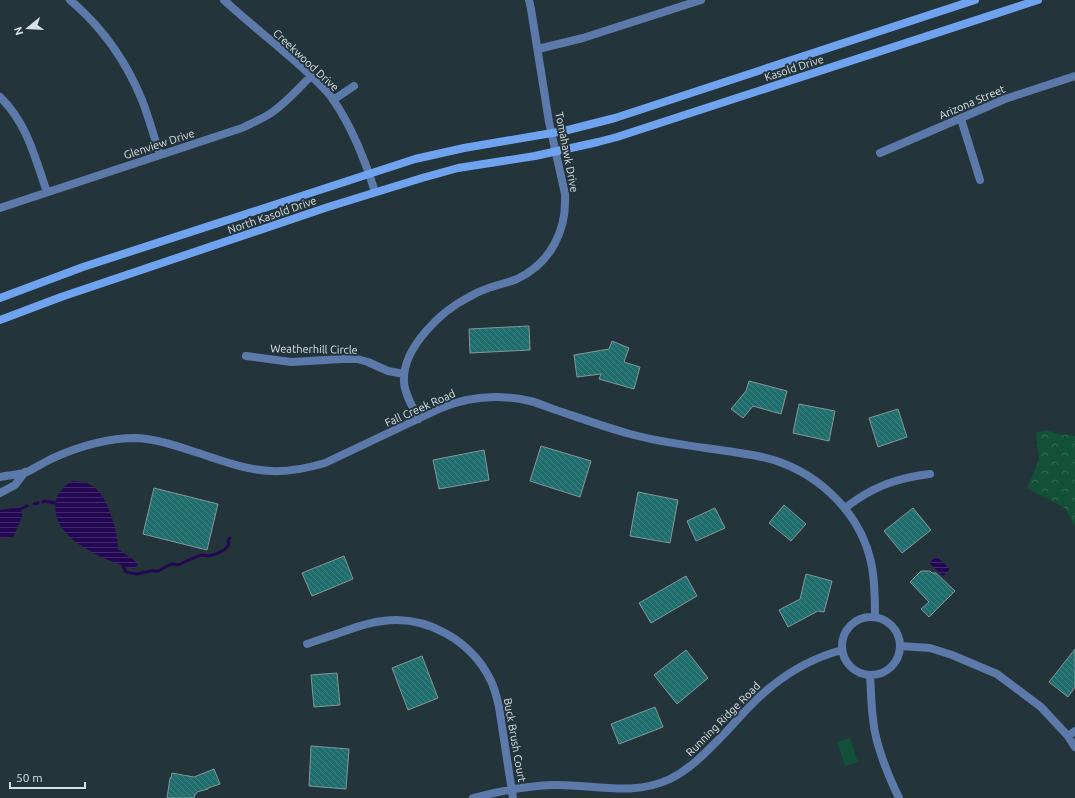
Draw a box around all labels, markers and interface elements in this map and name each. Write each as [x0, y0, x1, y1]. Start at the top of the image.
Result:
north arrow [8, 8, 48, 48]
text: N [12, 25, 25, 37]
street label: Creekwood Drive [271, 27, 341, 93]
street label: Kasold Drive [763, 53, 825, 83]
street label: Arizona Street [937, 82, 1007, 121]
street label: Tomahawk Drive [553, 111, 581, 193]
street label: Glenview Drive [122, 127, 196, 161]
street label: North Kasold Drive [226, 194, 318, 236]
street label: Weatherhill Circle [270, 342, 358, 356]
street label: Fall Creek Road [383, 387, 457, 429]
street label: Running Ridge Road [683, 679, 763, 759]
street label: Buck Brush Court [502, 697, 528, 784]
scale bar [10, 764, 85, 790]
text: 50 m [16, 771, 43, 784]

